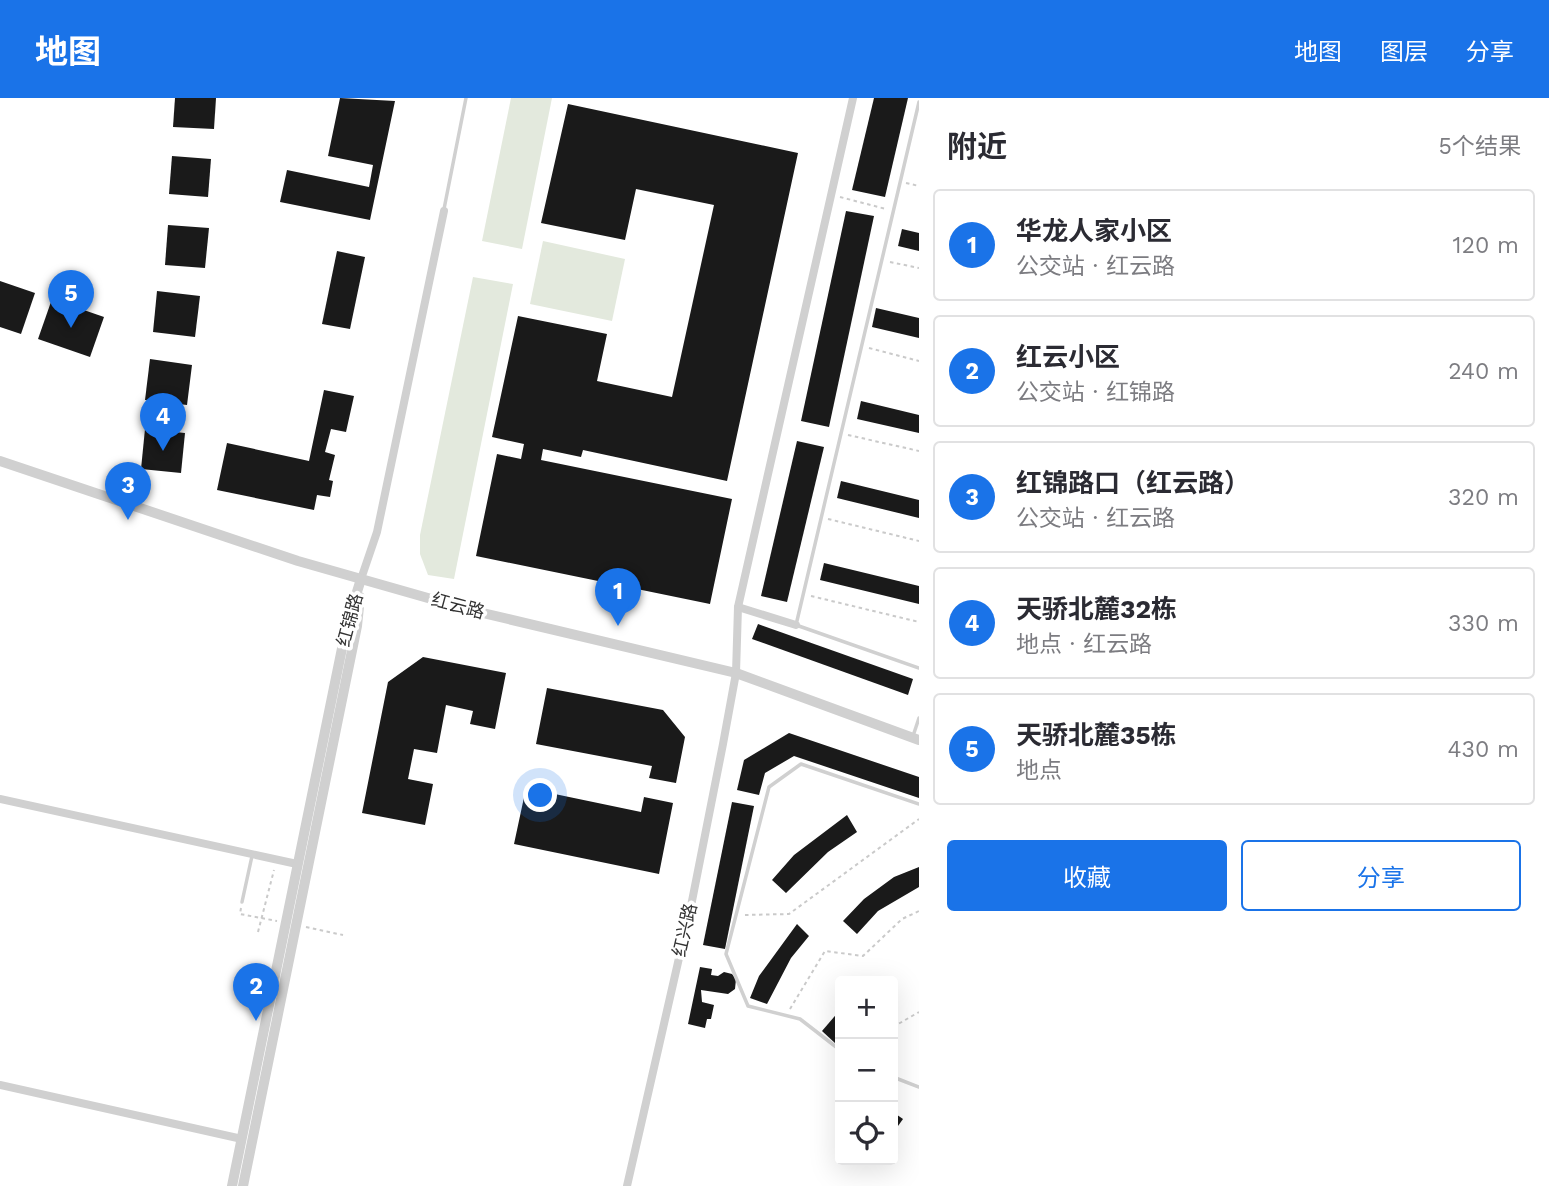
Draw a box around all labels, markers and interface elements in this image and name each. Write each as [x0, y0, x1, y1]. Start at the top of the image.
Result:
text: 地图 [35, 32, 101, 71]
text: 地图 [1294, 38, 1342, 66]
text: 图层 [1380, 38, 1428, 66]
text: 分享 [1466, 38, 1514, 66]
text: 附近 [947, 129, 1007, 164]
text: 5个结果 [1439, 133, 1521, 160]
text: 华龙人家小区 [1016, 216, 1172, 246]
text: 1 [967, 232, 977, 259]
text: 120 m [1453, 232, 1519, 259]
text: 公交站 · 红云路 [1016, 253, 1175, 280]
pin: 5 [48, 270, 94, 328]
text: 红云小区 [1016, 342, 1120, 372]
text: 2 [965, 358, 979, 385]
text: 240 m [1448, 358, 1519, 385]
text: 公交站 · 红锦路 [1016, 379, 1175, 406]
pin: 4 [140, 393, 186, 451]
pin: 3 [105, 462, 151, 520]
text: 红锦路口（红云路） [1016, 468, 1250, 498]
text: 3 [965, 484, 979, 511]
text: 320 m [1448, 484, 1519, 511]
text: 公交站 · 红云路 [1016, 505, 1175, 532]
pin: 1 [595, 568, 641, 626]
street label: 红云路 [429, 588, 487, 623]
street label: 红锦路 [332, 591, 367, 649]
text: 天骄北麓32栋 [1016, 594, 1177, 624]
text: 4 [965, 610, 979, 637]
text: 330 m [1448, 610, 1519, 637]
text: 地点 · 红云路 [1016, 631, 1152, 658]
text: 天骄北麓35栋 [1016, 720, 1177, 750]
text: 5 [965, 736, 979, 763]
text: 430 m [1447, 736, 1519, 763]
text: 地点 [1016, 757, 1062, 784]
your location [523, 778, 557, 812]
button: 收藏 [947, 840, 1227, 911]
button: 分享 [1241, 840, 1521, 911]
street label: 红兴路 [668, 901, 701, 959]
pin: 2 [233, 963, 279, 1021]
map controls [835, 976, 898, 1165]
button: + [835, 976, 898, 1039]
button: − [835, 1039, 898, 1102]
button: locate [835, 1102, 898, 1165]

